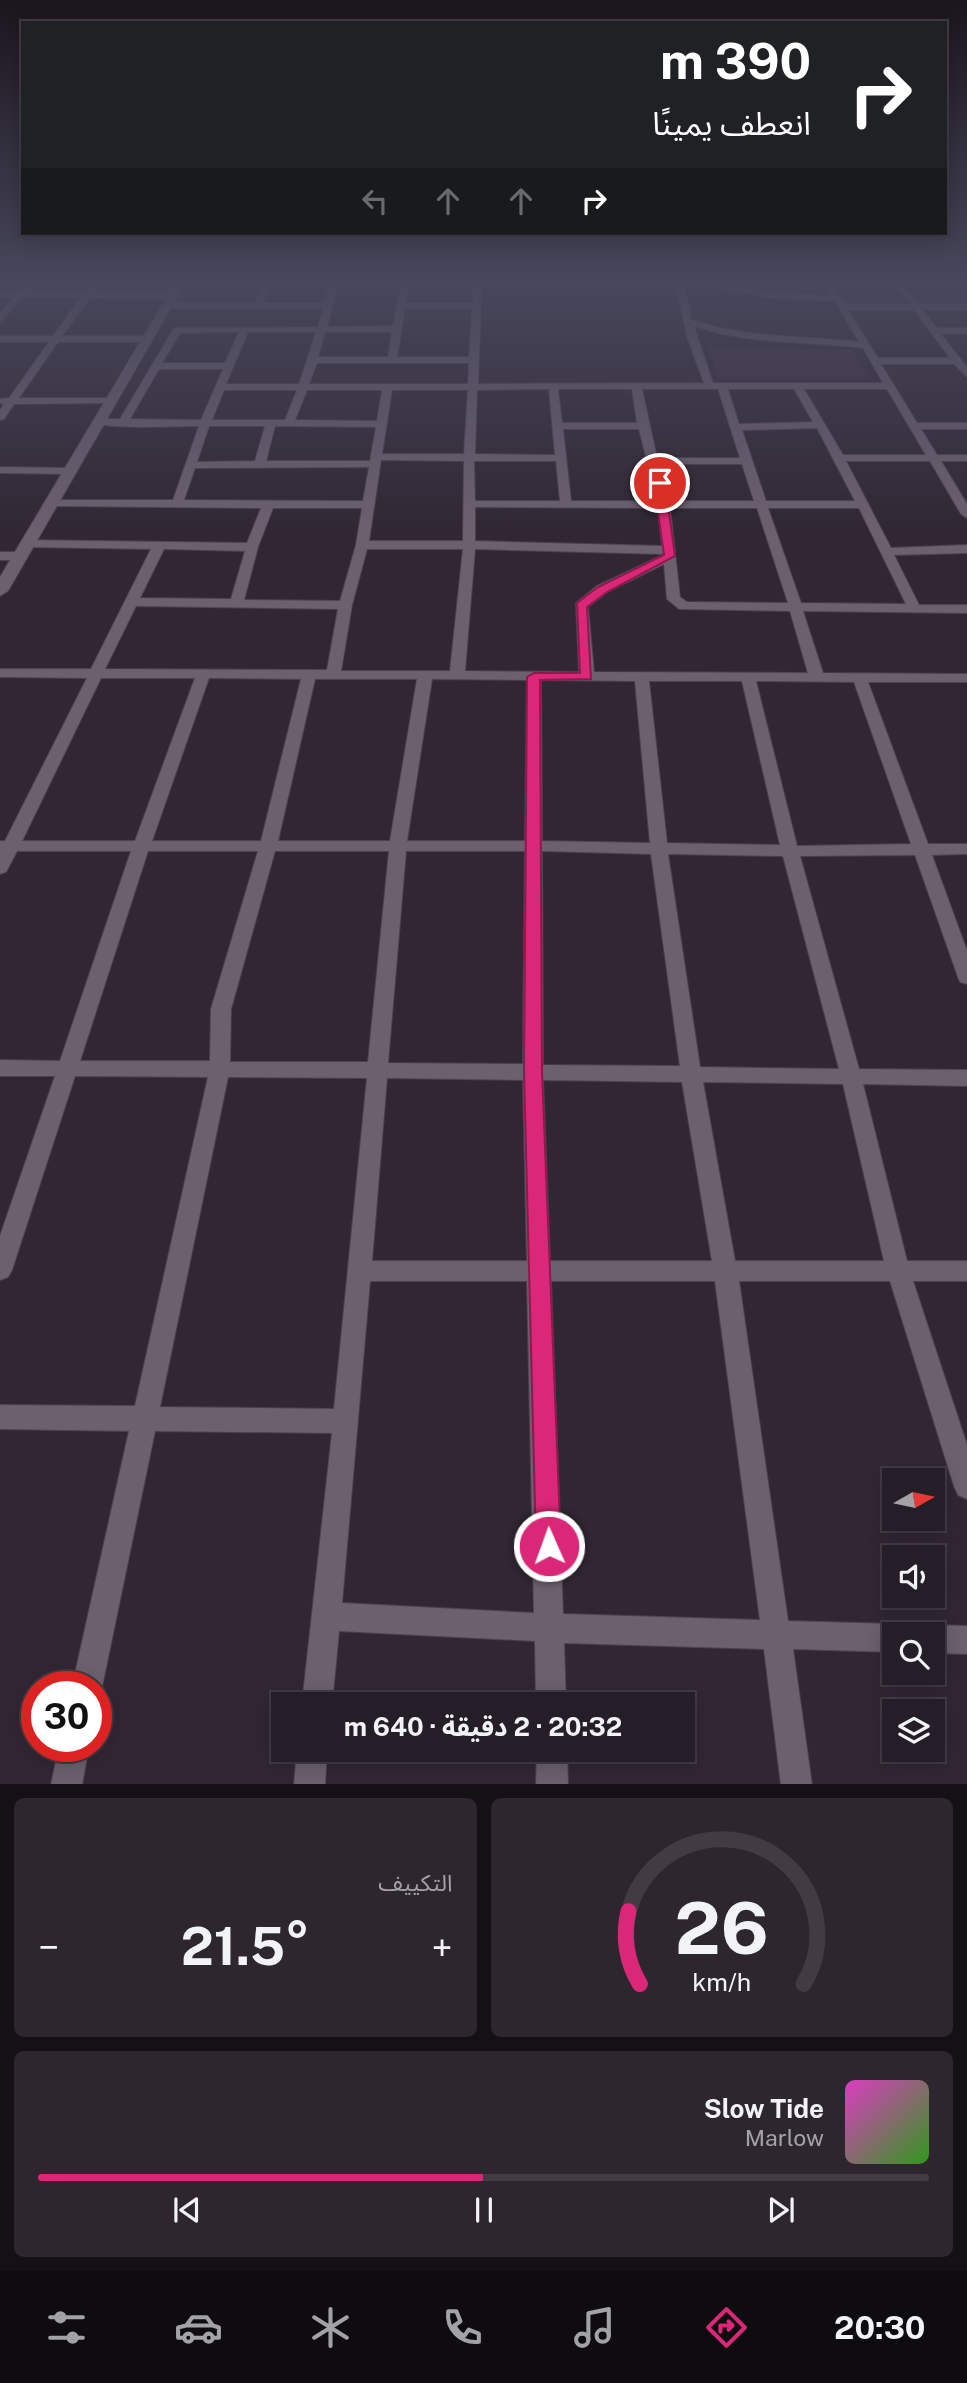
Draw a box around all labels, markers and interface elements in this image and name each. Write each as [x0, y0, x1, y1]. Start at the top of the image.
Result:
text: 390 m [660, 32, 811, 90]
icon: right [835, 49, 926, 140]
text: انعطف يمينًا [652, 105, 811, 142]
icon: left [356, 182, 394, 220]
icon: ahead [429, 182, 467, 220]
icon: ahead [502, 182, 540, 220]
icon: right [575, 182, 613, 220]
pin [630, 453, 690, 513]
icon: arrive [641, 464, 679, 502]
north arrow [882, 1468, 945, 1531]
map controls [882, 1468, 945, 1762]
position arrow [512, 1509, 586, 1583]
button: sound [882, 1545, 945, 1608]
button: search [882, 1622, 945, 1685]
speed limit sign: 30 [21, 1671, 112, 1762]
button: layers [882, 1699, 945, 1762]
text: 20:32 · 2 دقيقة · 640 m [344, 1711, 622, 1742]
text: التكييف [378, 1869, 453, 1896]
text: 26 [675, 1885, 769, 1970]
text: 21.5° [181, 1916, 310, 1977]
text: − [38, 1925, 59, 1970]
text: + [431, 1925, 452, 1970]
text: km/h [692, 1966, 751, 1996]
text: Slow Tide [704, 2093, 824, 2124]
text: Marlow [745, 2124, 824, 2151]
icon: previous [168, 2191, 206, 2229]
icon: pause [465, 2191, 503, 2229]
icon: next [762, 2191, 800, 2229]
icon: filters [42, 2303, 91, 2352]
icon: car [174, 2303, 223, 2352]
icon: climate [306, 2303, 355, 2352]
icon: phone [438, 2303, 487, 2352]
icon: music [570, 2303, 619, 2352]
icon: directions [702, 2303, 751, 2352]
text: 20:30 [834, 2309, 925, 2346]

